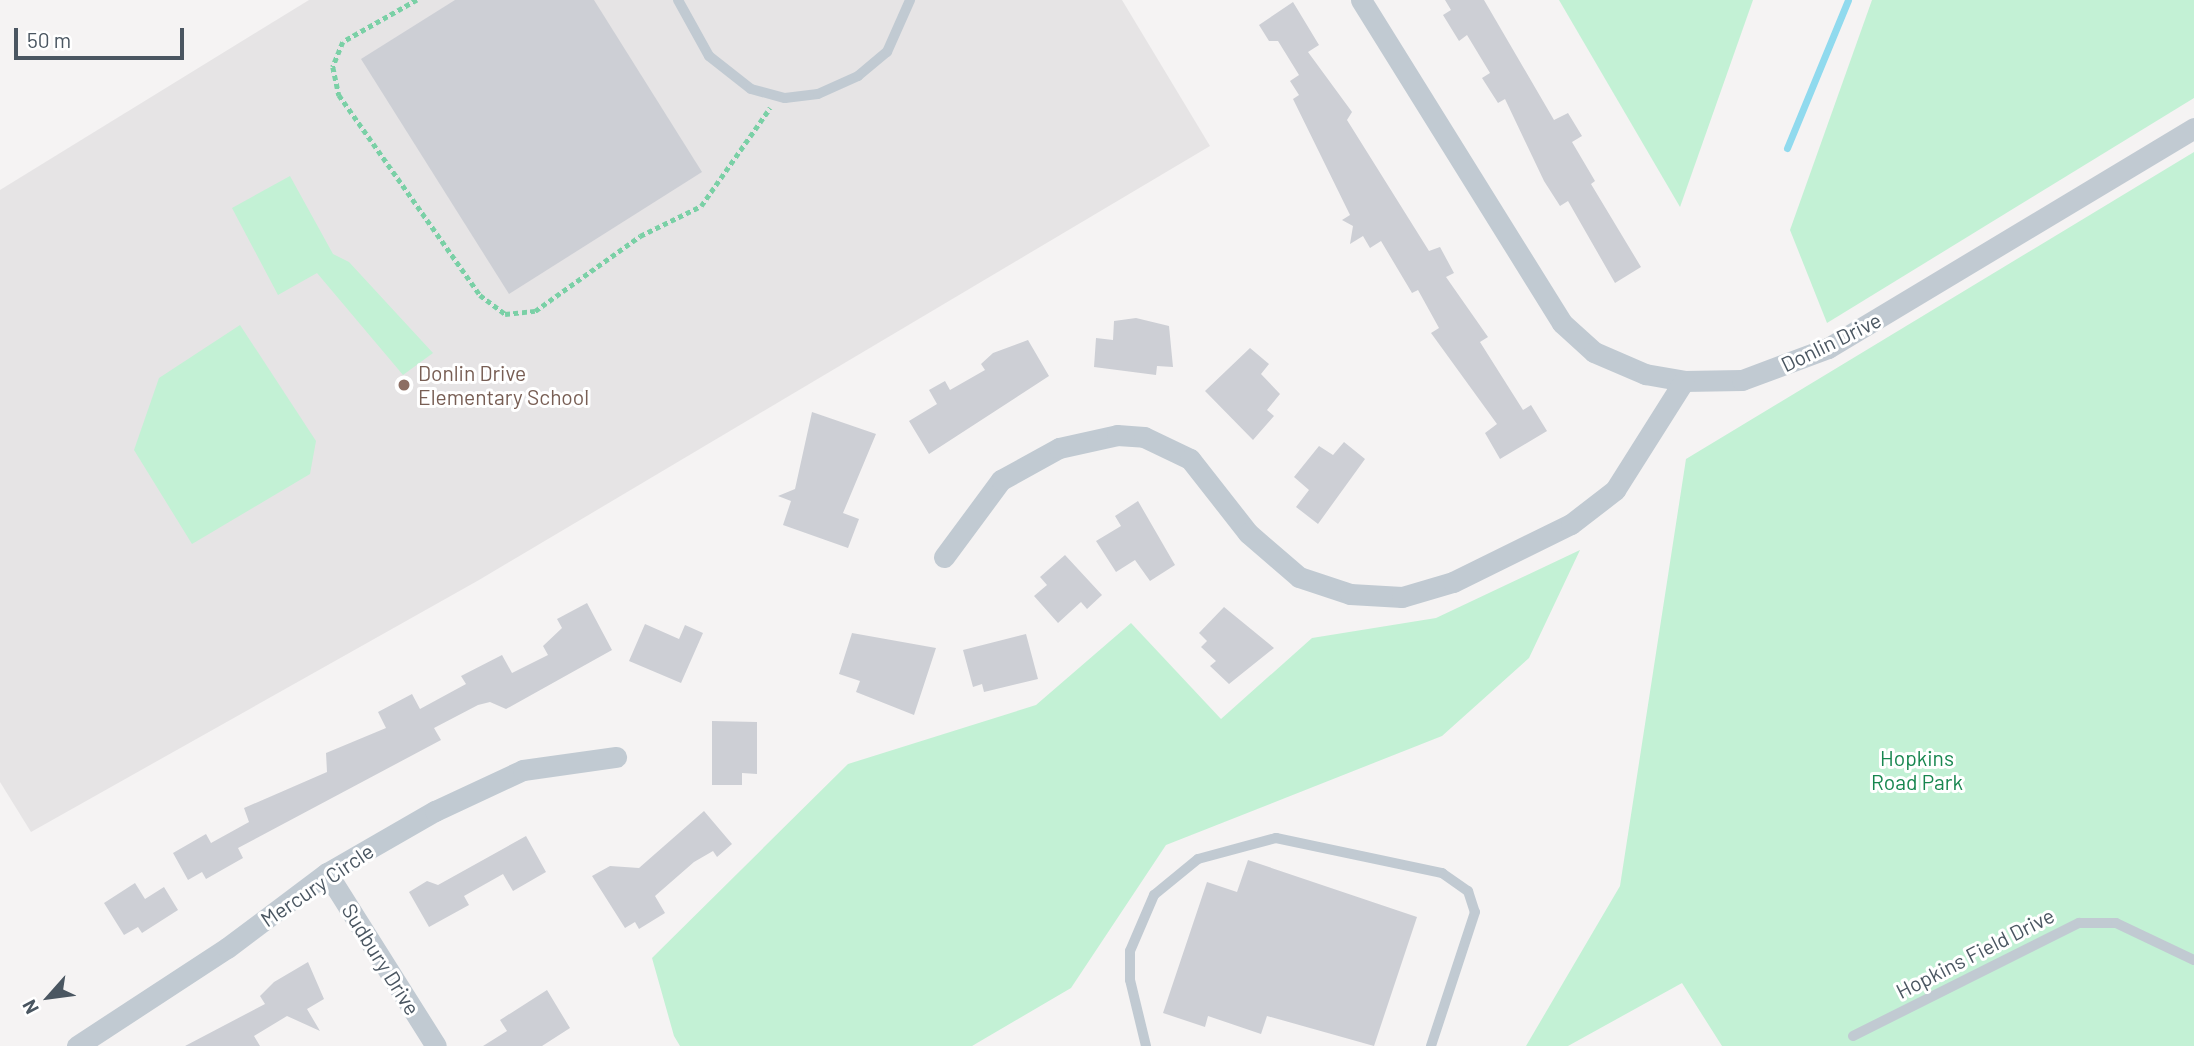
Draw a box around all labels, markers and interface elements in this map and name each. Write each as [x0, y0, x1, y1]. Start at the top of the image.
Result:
scale bar [18, 14, 187, 58]
text: 50 m [27, 27, 71, 52]
street label: Donlin Drive [1777, 307, 1885, 377]
place label: Donlin Drive Elementary School [418, 360, 589, 410]
marker: Donlin Drive Elementary School [396, 377, 412, 393]
park label: Hopkins Road Park [1871, 745, 1963, 795]
street label: Mercury Circle [256, 838, 378, 932]
street label: Sudbury Drive [337, 899, 425, 1019]
street label: Hopkins Field Drive [1892, 902, 2058, 1004]
north arrow [14, 962, 84, 1032]
text: N [17, 996, 43, 1018]

